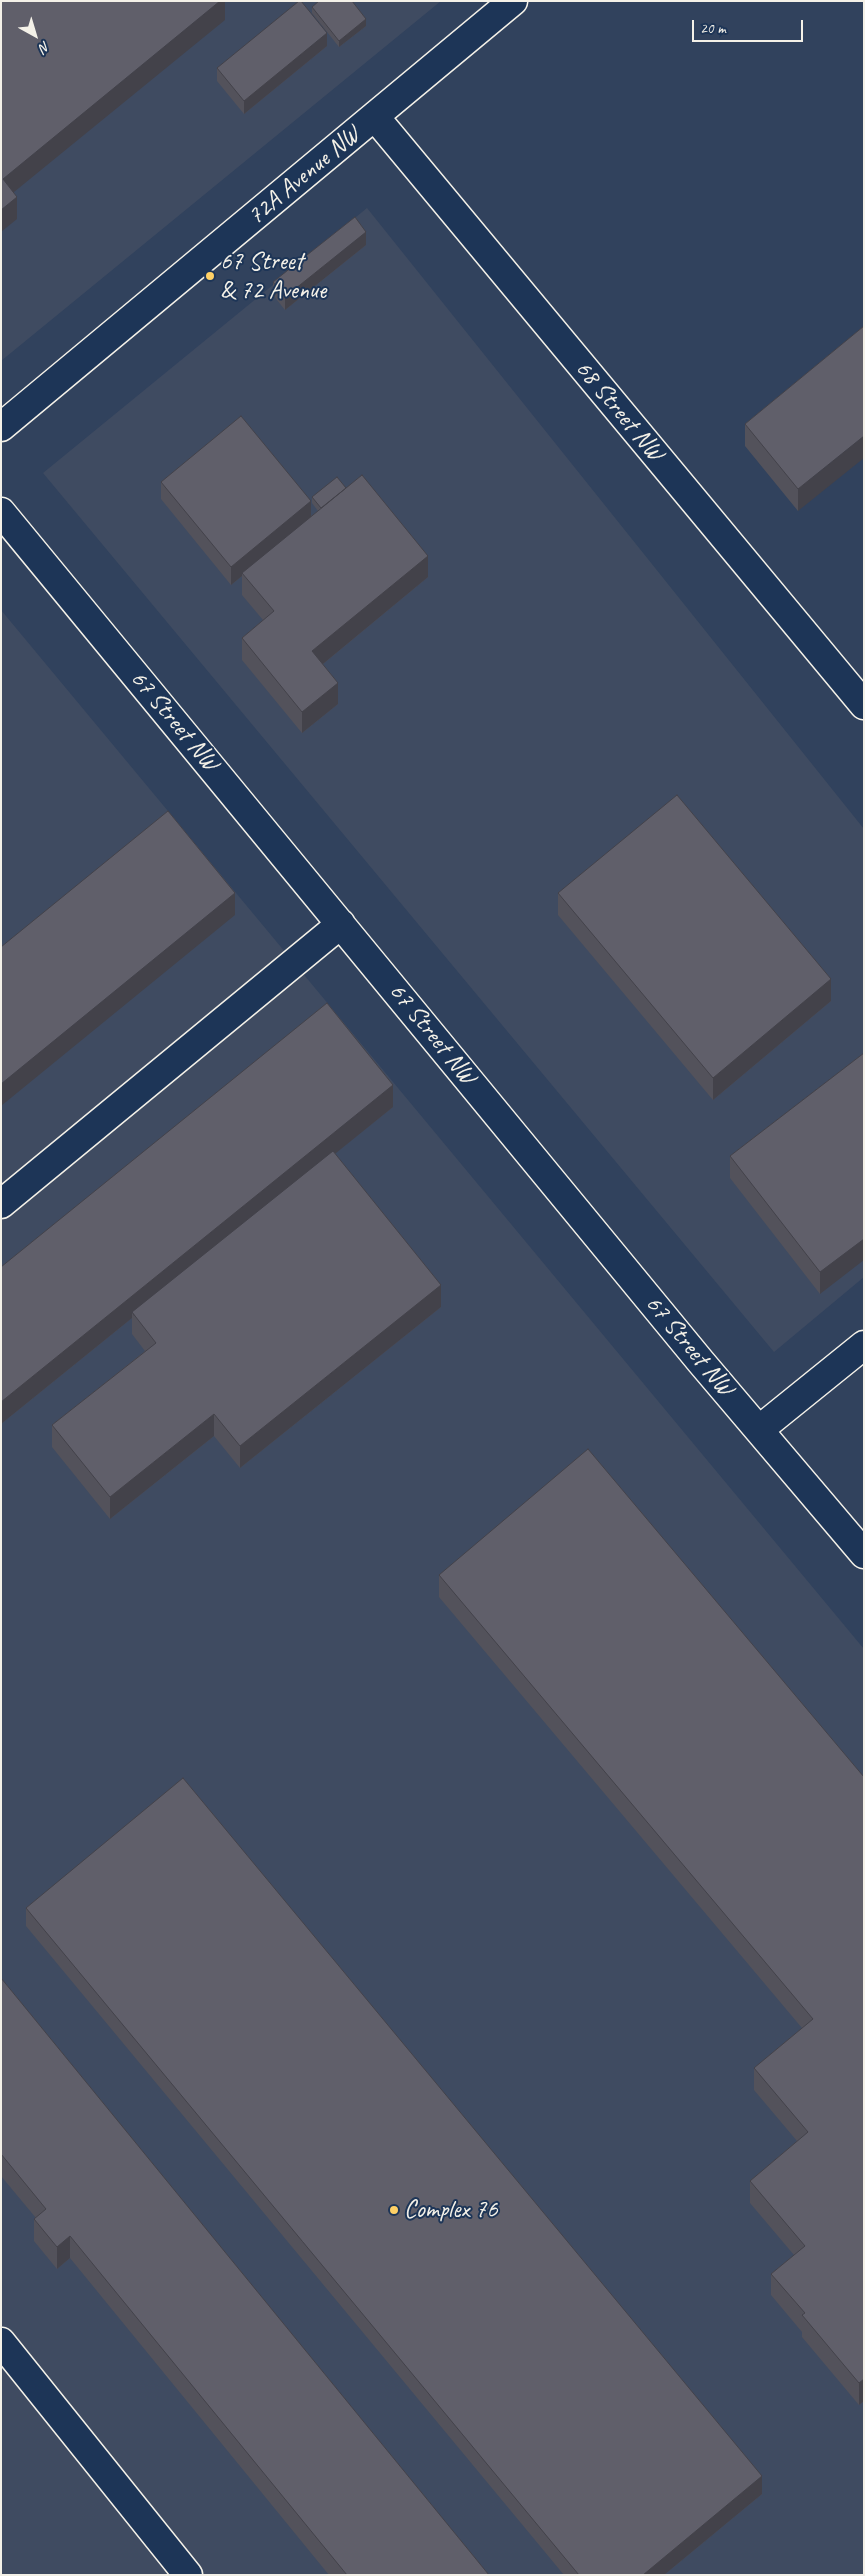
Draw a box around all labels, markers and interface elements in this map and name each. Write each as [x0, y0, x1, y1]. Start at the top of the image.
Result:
north arrow [10, 10, 60, 60]
scale bar [695, 10, 806, 42]
text: 20 m [700, 19, 726, 38]
text: N [36, 38, 53, 56]
street label: 72A Avenue NW [242, 120, 366, 232]
place label: 67 Street & 72 Avenue [220, 247, 326, 306]
marker: 67 Street & 72 Avenue [204, 270, 216, 282]
street label: 68 Street NW [568, 355, 670, 467]
street label: 67 Street NW [123, 665, 225, 777]
street label: 67 Street NW [382, 977, 482, 1091]
street label: 67 Street NW [638, 1290, 740, 1402]
place label: Complex 76 [404, 2195, 498, 2225]
marker: Complex 76 [388, 2204, 400, 2216]

